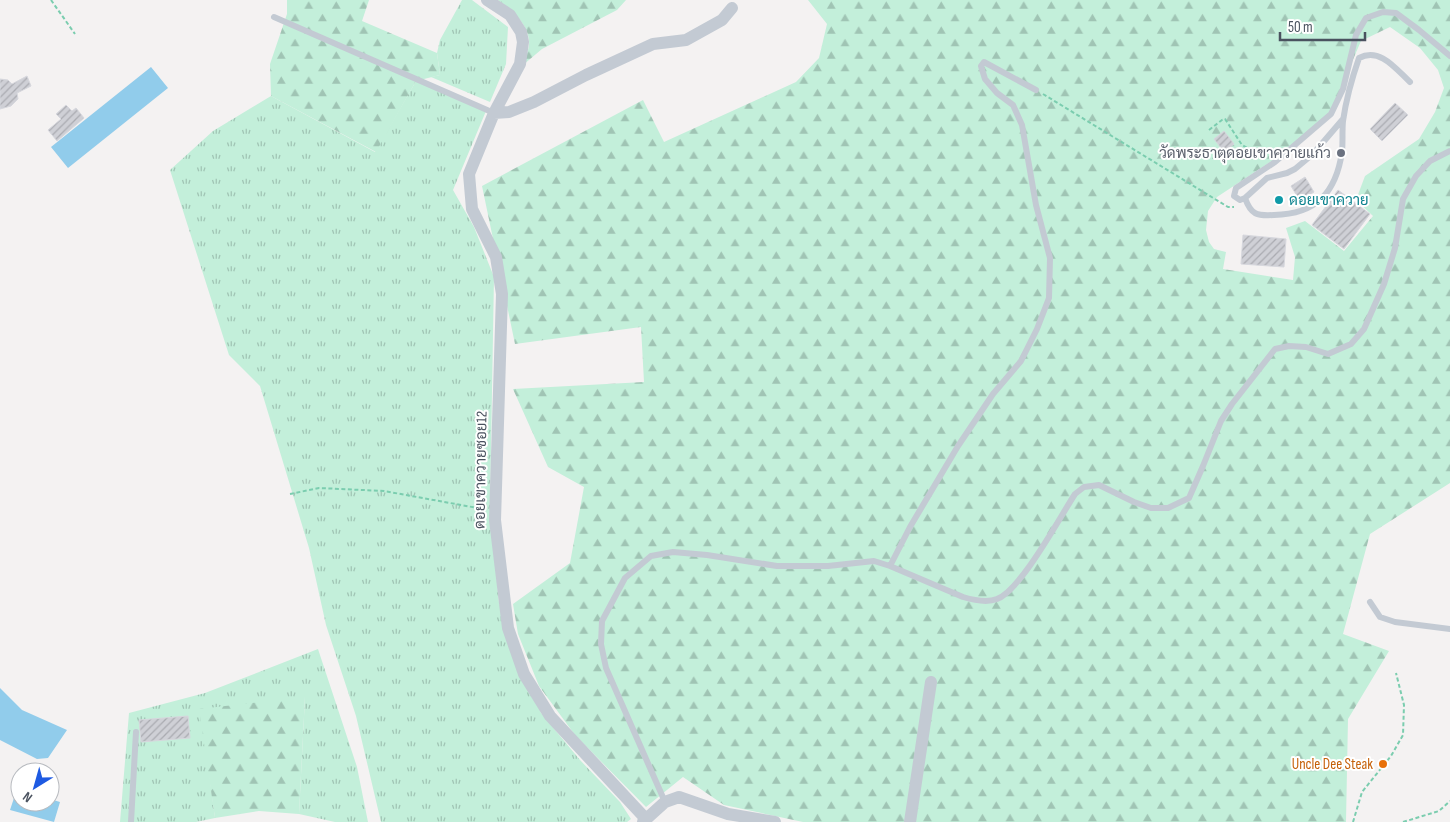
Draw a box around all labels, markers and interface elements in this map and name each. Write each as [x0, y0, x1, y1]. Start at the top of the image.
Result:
scale bar [1280, 10, 1365, 42]
text: 50 m [1288, 18, 1313, 37]
place label: วัดพระธาตุดอยเขาควายแก้ว [1159, 143, 1331, 164]
marker: วัดพระธาตุดอยเขาควายแก้ว [1335, 147, 1347, 159]
place label: ดอยเขาควาย [1289, 191, 1369, 210]
marker: ดอยเขาควาย [1273, 194, 1285, 206]
street label: ดอยเขาควายซอย12 [470, 411, 492, 529]
place label: Uncle Dee Steak [1292, 755, 1373, 774]
marker: Uncle Dee Steak [1377, 758, 1389, 770]
north arrow [10, 762, 60, 812]
text: N [19, 788, 36, 806]

